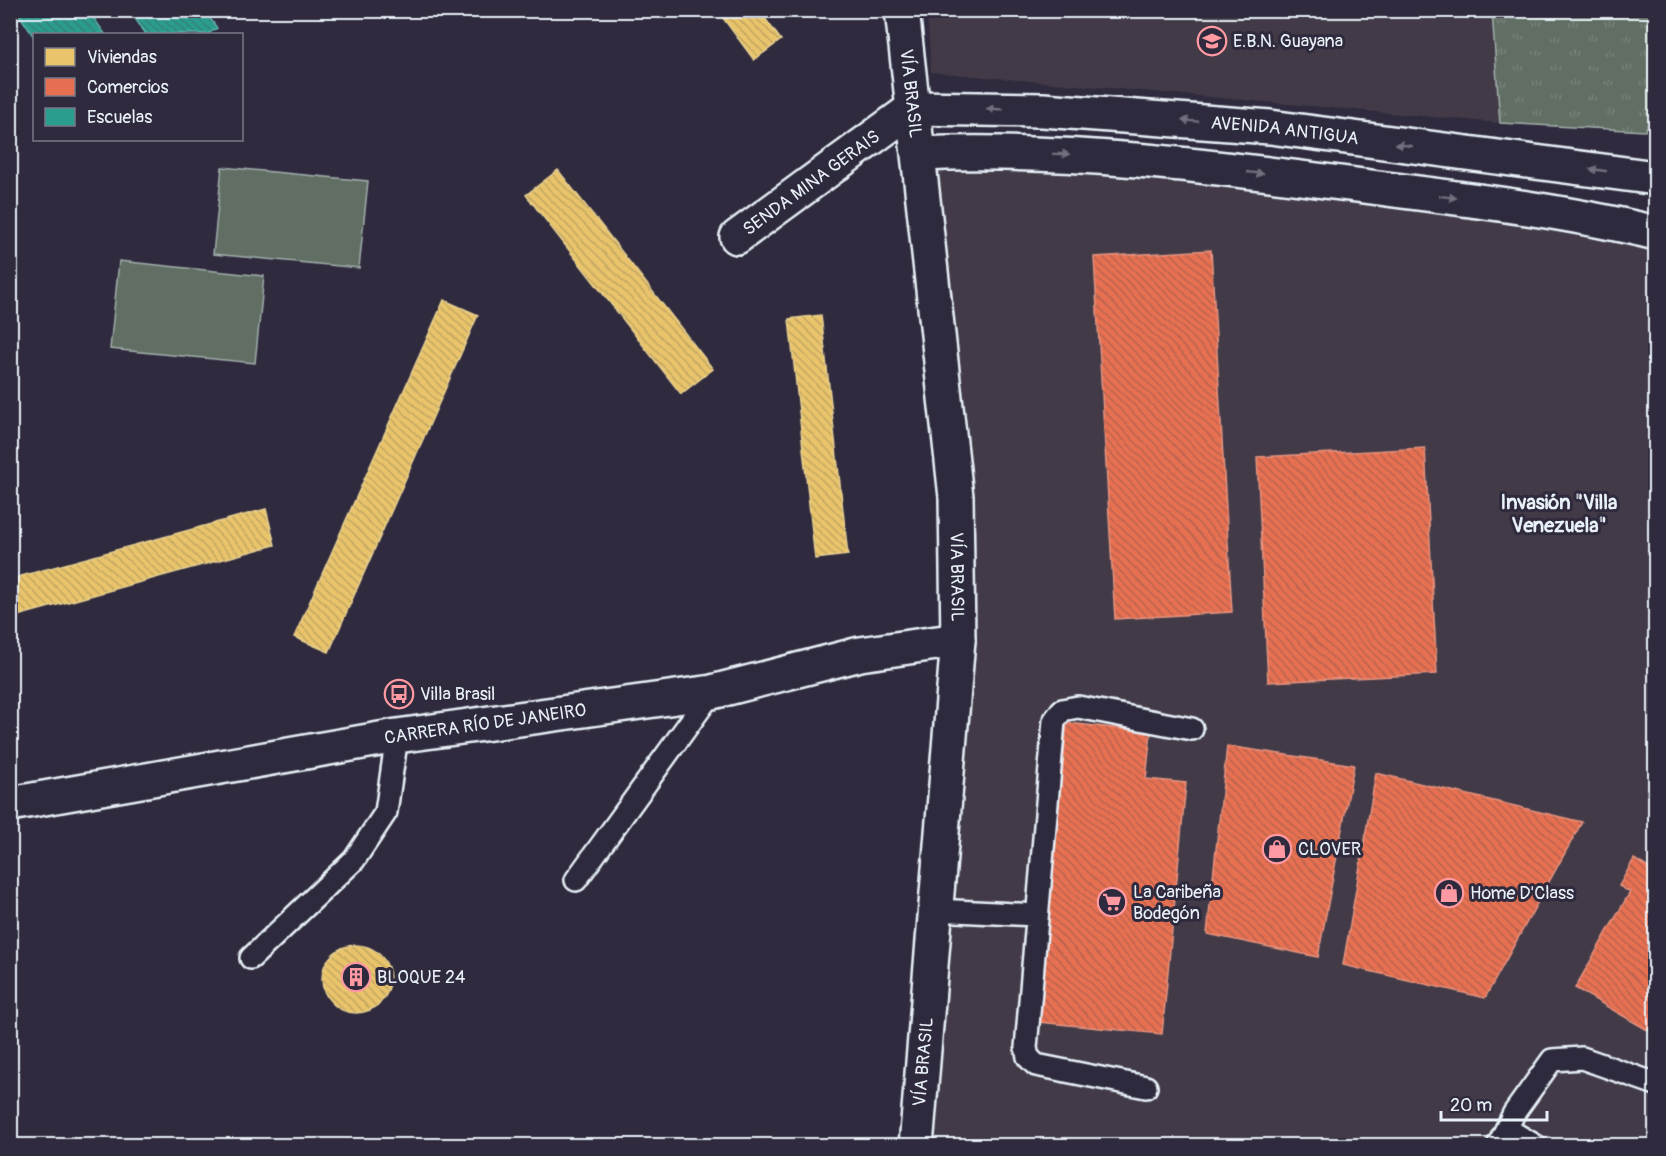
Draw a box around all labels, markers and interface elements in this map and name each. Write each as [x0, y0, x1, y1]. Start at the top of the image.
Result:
school or university icon: E.B.N. Guayana [1196, 25, 1228, 57]
place label: E.B.N. Guayana [1233, 30, 1343, 53]
legend [33, 33, 243, 141]
text: Viviendas [87, 46, 157, 69]
street label: VÍA BRASIL [894, 48, 927, 139]
text: Comercios [87, 76, 169, 99]
one-way arrow [986, 104, 1005, 113]
text: Escuelas [87, 106, 152, 129]
street label: AVENIDA ANTIGUA [1210, 112, 1360, 151]
one-way arrow [1180, 116, 1199, 126]
street label: SENDA MINA GERAIS [739, 125, 884, 241]
one-way arrow [1395, 140, 1414, 149]
one-way arrow [1052, 149, 1071, 159]
one-way arrow [1588, 166, 1607, 175]
one-way arrow [1246, 168, 1265, 177]
one-way arrow [1439, 192, 1458, 202]
district label: Invasión "Villa Venezuela" [1501, 490, 1617, 538]
street label: VÍA BRASIL [944, 532, 969, 622]
bus stop icon: Villa Brasil [383, 678, 415, 710]
place label: Villa Brasil [420, 683, 495, 706]
street label: CARRERA RÍO DE JANEIRO [383, 699, 588, 750]
shop icon: CLOVER [1261, 833, 1293, 865]
place label: CLOVER [1298, 838, 1361, 861]
shop icon: Home D'Class [1433, 877, 1465, 909]
place label: La Caribeña Bodegón [1133, 881, 1221, 925]
place label: Home D'Class [1470, 882, 1574, 905]
supermarket icon: La Caribeña Bodegón [1096, 886, 1128, 918]
building icon: BLOQUE 24 [340, 961, 372, 993]
place label: BLOQUE 24 [377, 966, 466, 989]
street label: VÍA BRASIL [908, 1016, 939, 1108]
scale bar [1441, 1084, 1548, 1122]
text: 20 m [1450, 1094, 1492, 1117]

